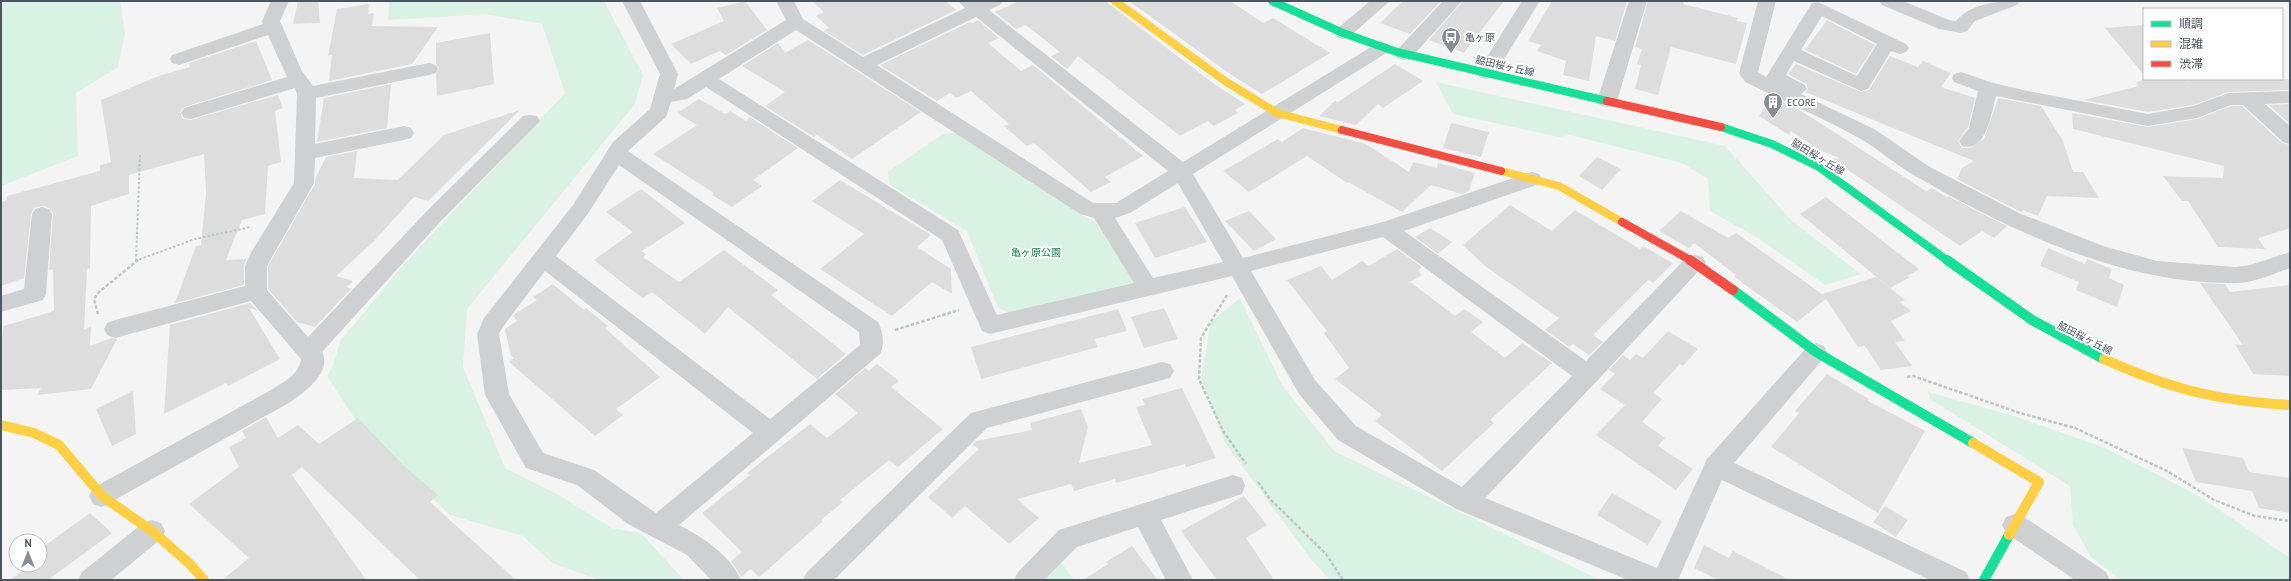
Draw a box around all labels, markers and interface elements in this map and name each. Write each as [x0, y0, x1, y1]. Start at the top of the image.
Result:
legend [2143, 8, 2283, 80]
text: 順調 [2179, 16, 2203, 31]
bus stop icon: 亀ヶ原 [1440, 26, 1462, 54]
place label: 亀ヶ原 [1465, 31, 1495, 44]
text: 混雑 [2179, 36, 2203, 51]
street label: 脇田桜ヶ丘線 [1474, 53, 1536, 79]
text: 渋滞 [2179, 56, 2203, 71]
building icon: ECORE [1762, 91, 1784, 119]
place label: ECORE [1787, 96, 1816, 109]
street label: 脇田桜ヶ丘線 [1789, 136, 1847, 178]
park label: 亀ヶ原公園 [1011, 246, 1061, 259]
street label: 脇田桜ヶ丘線 [2055, 319, 2115, 357]
north arrow [8, 533, 48, 573]
text: N [24, 536, 32, 550]

